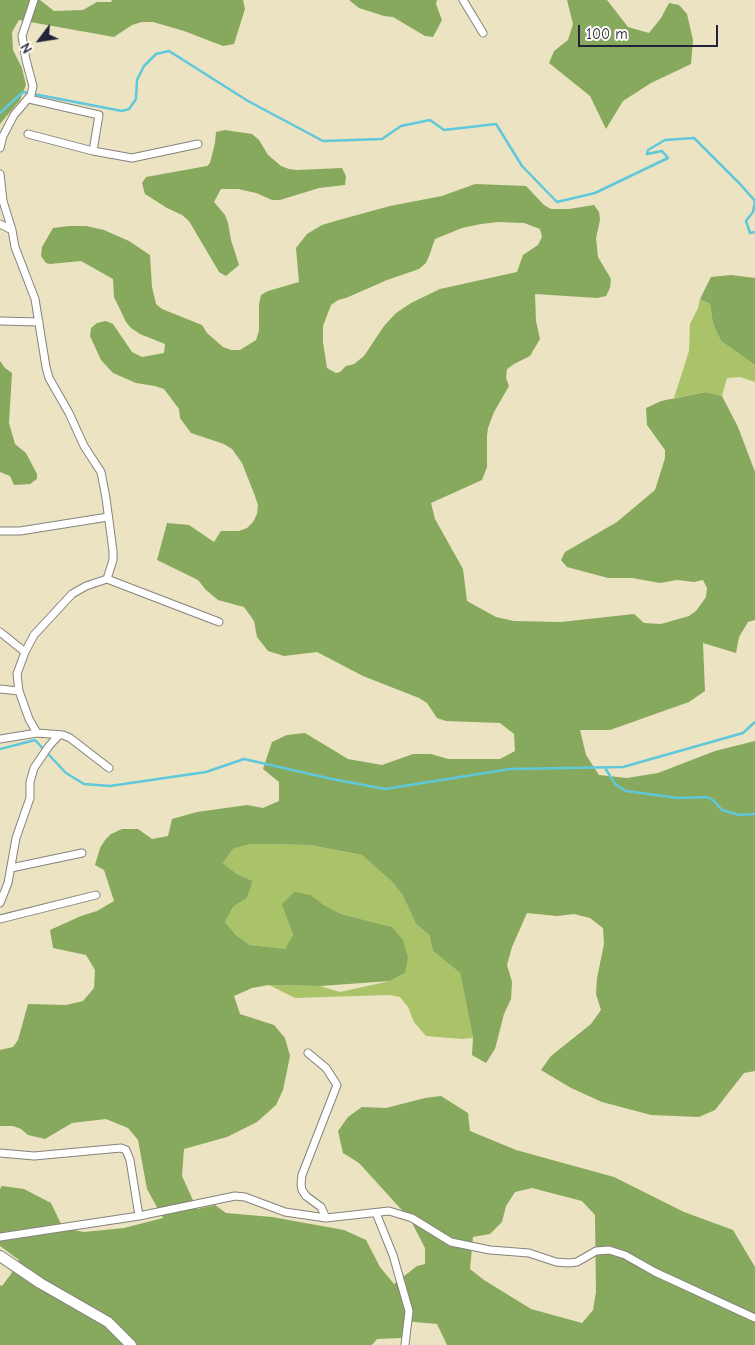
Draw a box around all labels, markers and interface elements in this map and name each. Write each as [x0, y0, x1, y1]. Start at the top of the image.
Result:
north arrow [15, 15, 65, 65]
scale bar [580, 15, 720, 47]
text: 100 m [586, 25, 628, 43]
text: N [17, 40, 36, 56]

